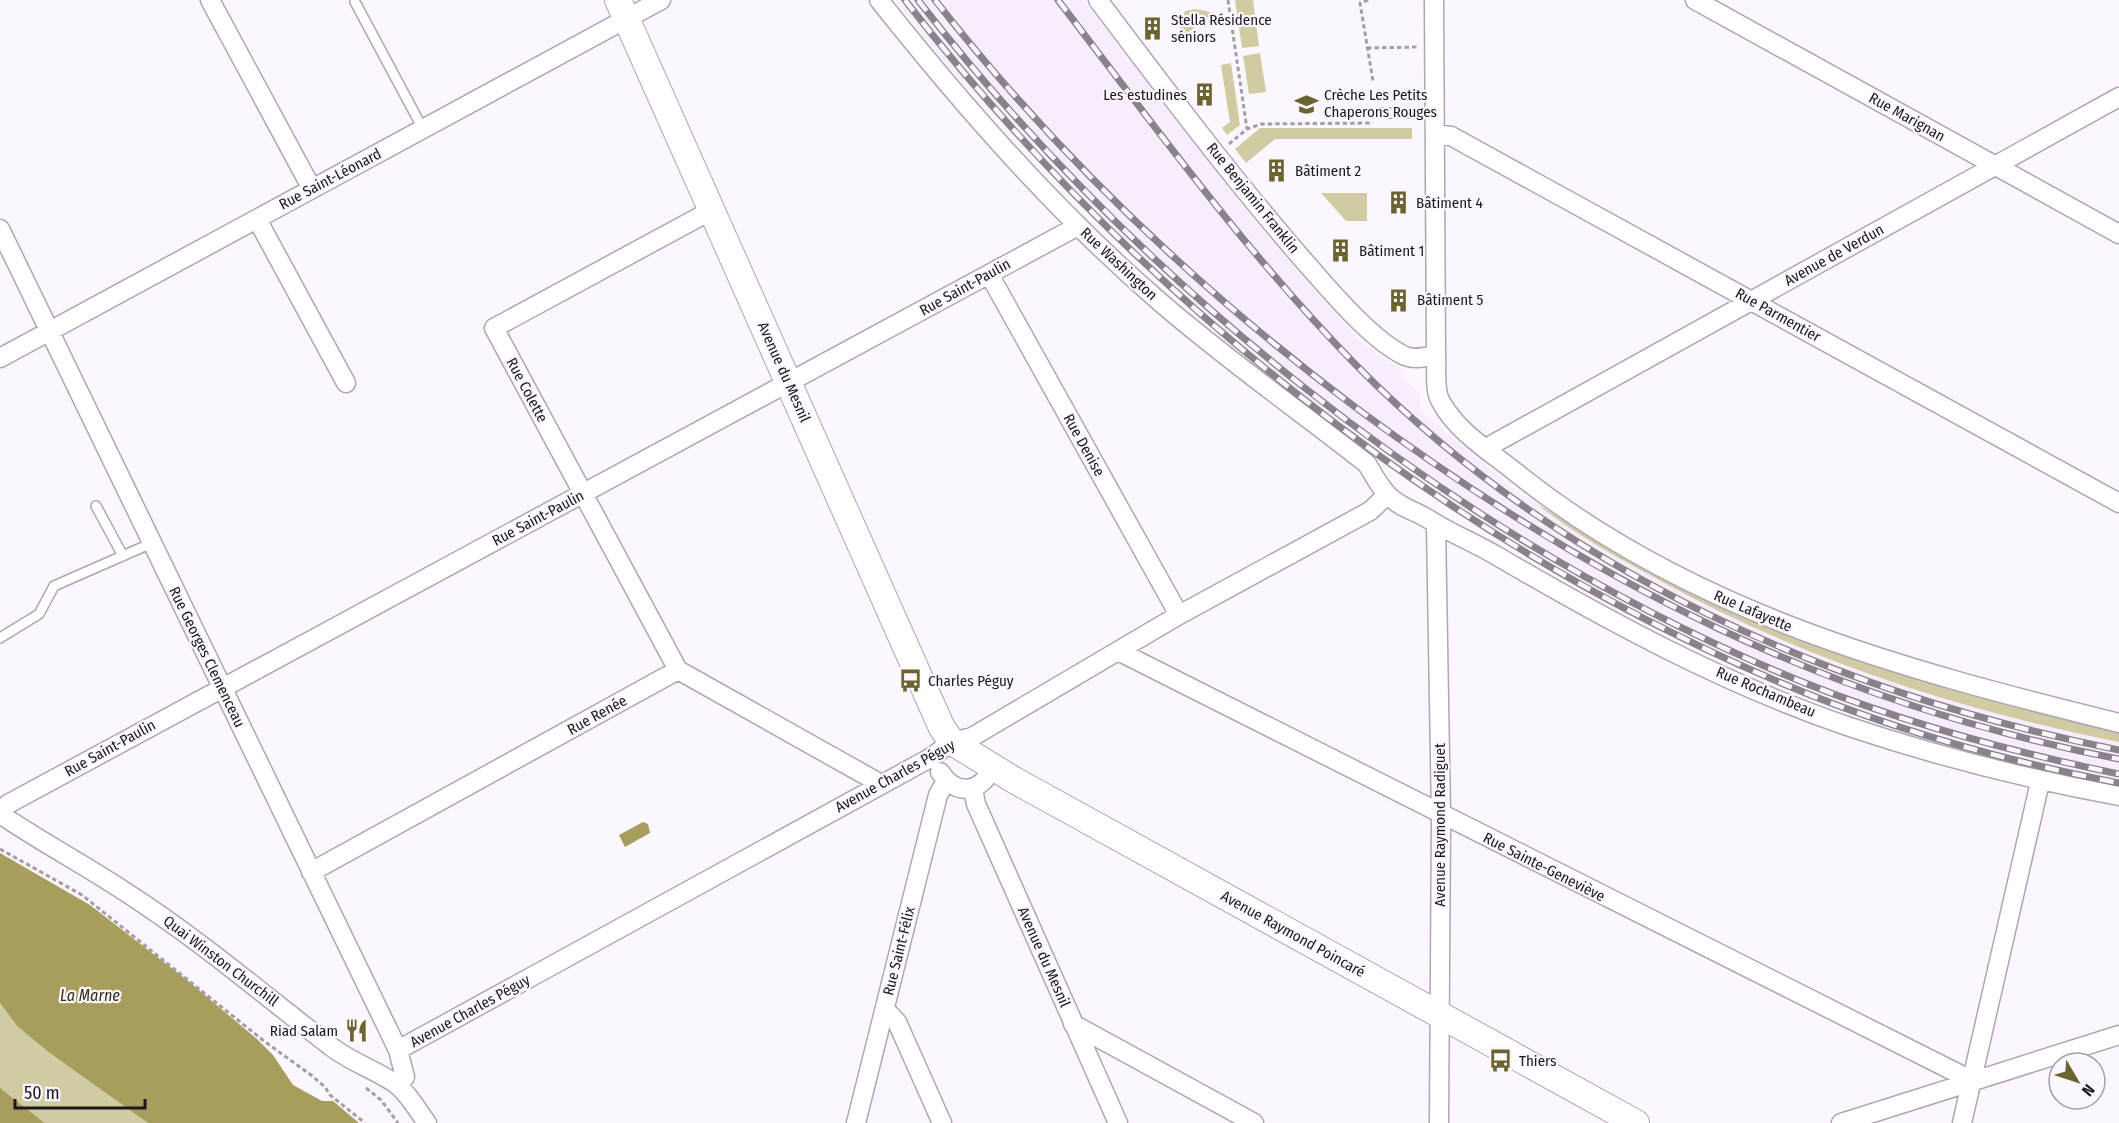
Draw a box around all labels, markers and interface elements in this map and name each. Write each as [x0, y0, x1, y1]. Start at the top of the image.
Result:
place label: Stella Résidence séniors [1171, 11, 1272, 46]
building icon: Stella Résidence séniors [1140, 16, 1166, 42]
building icon: Les estudines [1192, 82, 1218, 108]
place label: Les estudines [1103, 86, 1187, 104]
place label: Crèche Les Petits Chaperons Rouges [1324, 86, 1437, 121]
street label: Rue Marignan [1866, 89, 1948, 145]
school or university icon: Crèche Les Petits Chaperons Rouges [1293, 91, 1319, 117]
street label: Rue Benjamin Franklin [1203, 139, 1303, 257]
street label: Rue Saint-Léonard [276, 145, 384, 213]
building icon: Bâtiment 2 [1264, 158, 1290, 184]
place label: Bâtiment 2 [1295, 162, 1362, 180]
building icon: Bâtiment 4 [1385, 190, 1411, 216]
place label: Bâtiment 4 [1416, 194, 1483, 212]
street label: Avenue de Verdun [1781, 220, 1887, 290]
street label: Rue Washington [1077, 224, 1161, 304]
building icon: Bâtiment 1 [1328, 238, 1354, 264]
place label: Bâtiment 1 [1359, 242, 1424, 260]
street label: Rue Saint-Paulin [916, 255, 1014, 319]
street label: Rue Parmentier [1732, 284, 1824, 346]
building icon: Bâtiment 5 [1386, 287, 1412, 313]
place label: Bâtiment 5 [1417, 291, 1484, 309]
street label: Avenue du Mesnil [754, 319, 814, 425]
street label: Rue Colette [503, 355, 551, 425]
street label: Rue Denise [1060, 411, 1108, 479]
street label: Rue Saint-Paulin [489, 486, 587, 550]
street label: Rue Georges Clemenceau [165, 584, 249, 730]
street label: Rue Lafayette [1711, 586, 1795, 636]
street label: Rue Rochambeau [1713, 663, 1819, 721]
bus stop icon: Charles Péguy [897, 668, 923, 694]
place label: Charles Péguy [928, 672, 1014, 690]
street label: Rue Renée [564, 691, 630, 739]
street label: Rue Saint-Paulin [61, 716, 159, 780]
street label: Avenue Charles Péguy [832, 735, 958, 816]
street label: Avenue Raymond Radiguet [1431, 743, 1449, 907]
street label: Rue Sainte-Geneviève [1480, 829, 1608, 905]
street label: Avenue Raymond Poincaré [1218, 887, 1368, 981]
street label: Rue Saint-Félix [879, 904, 919, 997]
street label: Avenue du Mesnil [1014, 904, 1074, 1010]
street label: Quai Winston Churchill [160, 912, 282, 1010]
street label: Avenue Charles Péguy [407, 970, 533, 1051]
water label: La Marne [60, 986, 120, 1005]
restaurant icon: Riad Salam [343, 1018, 369, 1044]
place label: Riad Salam [270, 1022, 338, 1040]
bus stop icon: Thiers [1488, 1048, 1514, 1074]
north arrow [2047, 1051, 2107, 1111]
place label: Thiers [1519, 1052, 1556, 1070]
scale bar [15, 1072, 146, 1110]
text: N [2078, 1080, 2099, 1100]
text: 50 m [24, 1082, 60, 1104]

